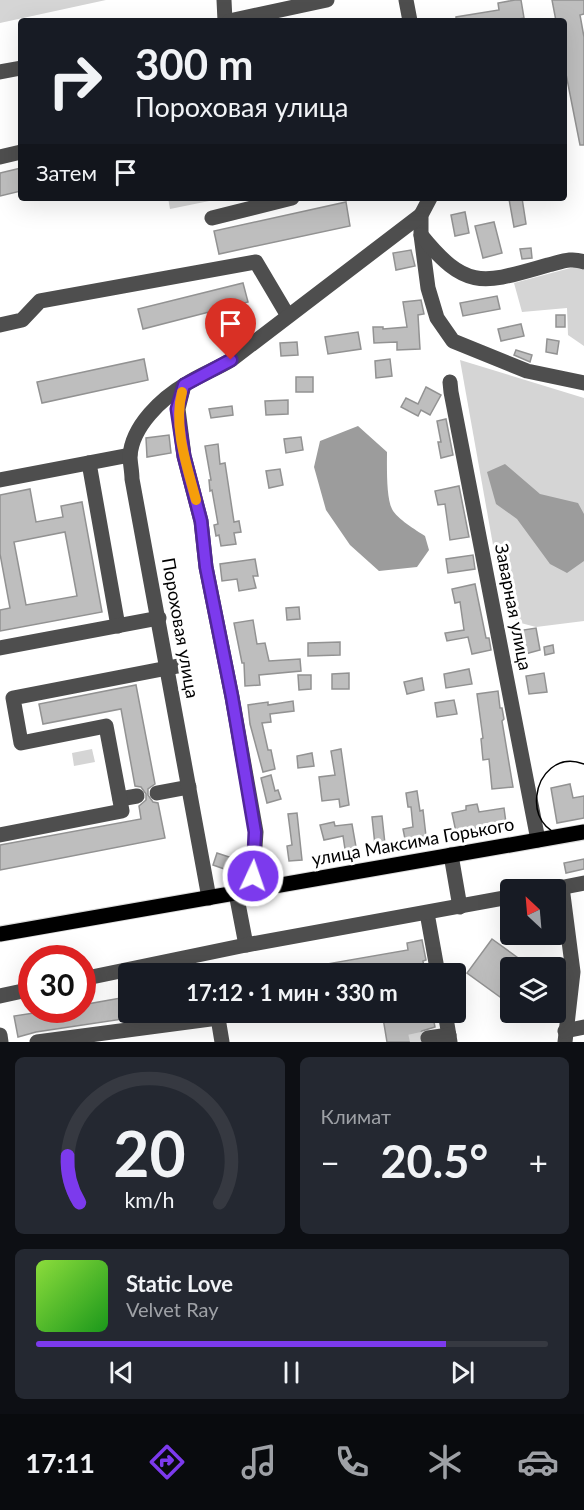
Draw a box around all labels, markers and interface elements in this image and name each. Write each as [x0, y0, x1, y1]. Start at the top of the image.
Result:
text: 300 m [135, 39, 253, 89]
icon: right [36, 42, 114, 120]
text: Пороховая улица [135, 90, 349, 123]
icon: arrive [109, 156, 142, 189]
text: Затем [36, 159, 97, 186]
pin [205, 298, 256, 360]
icon: arrive [214, 307, 247, 340]
street label: Заварная улица [491, 541, 537, 672]
street label: Пороховая улица [158, 556, 204, 700]
street label: улица Максима Горького [310, 812, 516, 870]
position arrow [221, 844, 285, 908]
north arrow [500, 879, 566, 945]
map controls [500, 879, 566, 1023]
speed limit sign: 30 [18, 945, 96, 1023]
button: layers [500, 957, 566, 1023]
text: 17:12 · 1 мин · 330 m [186, 979, 398, 1006]
text: Климат [321, 1104, 391, 1128]
text: 20 [114, 1115, 186, 1190]
text: 20.5° [380, 1134, 488, 1188]
text: − [321, 1142, 340, 1182]
text: + [529, 1142, 548, 1182]
text: km/h [125, 1187, 175, 1213]
text: Static Love [126, 1270, 233, 1297]
text: Velvet Ray [126, 1297, 219, 1321]
icon: previous [105, 1356, 138, 1389]
icon: pause [275, 1356, 308, 1389]
icon: next [446, 1356, 479, 1389]
icon: directions [146, 1441, 188, 1483]
icon: music [238, 1441, 280, 1483]
icon: phone [331, 1441, 373, 1483]
icon: climate [424, 1441, 466, 1483]
icon: car [517, 1441, 559, 1483]
text: 17:11 [25, 1446, 95, 1479]

